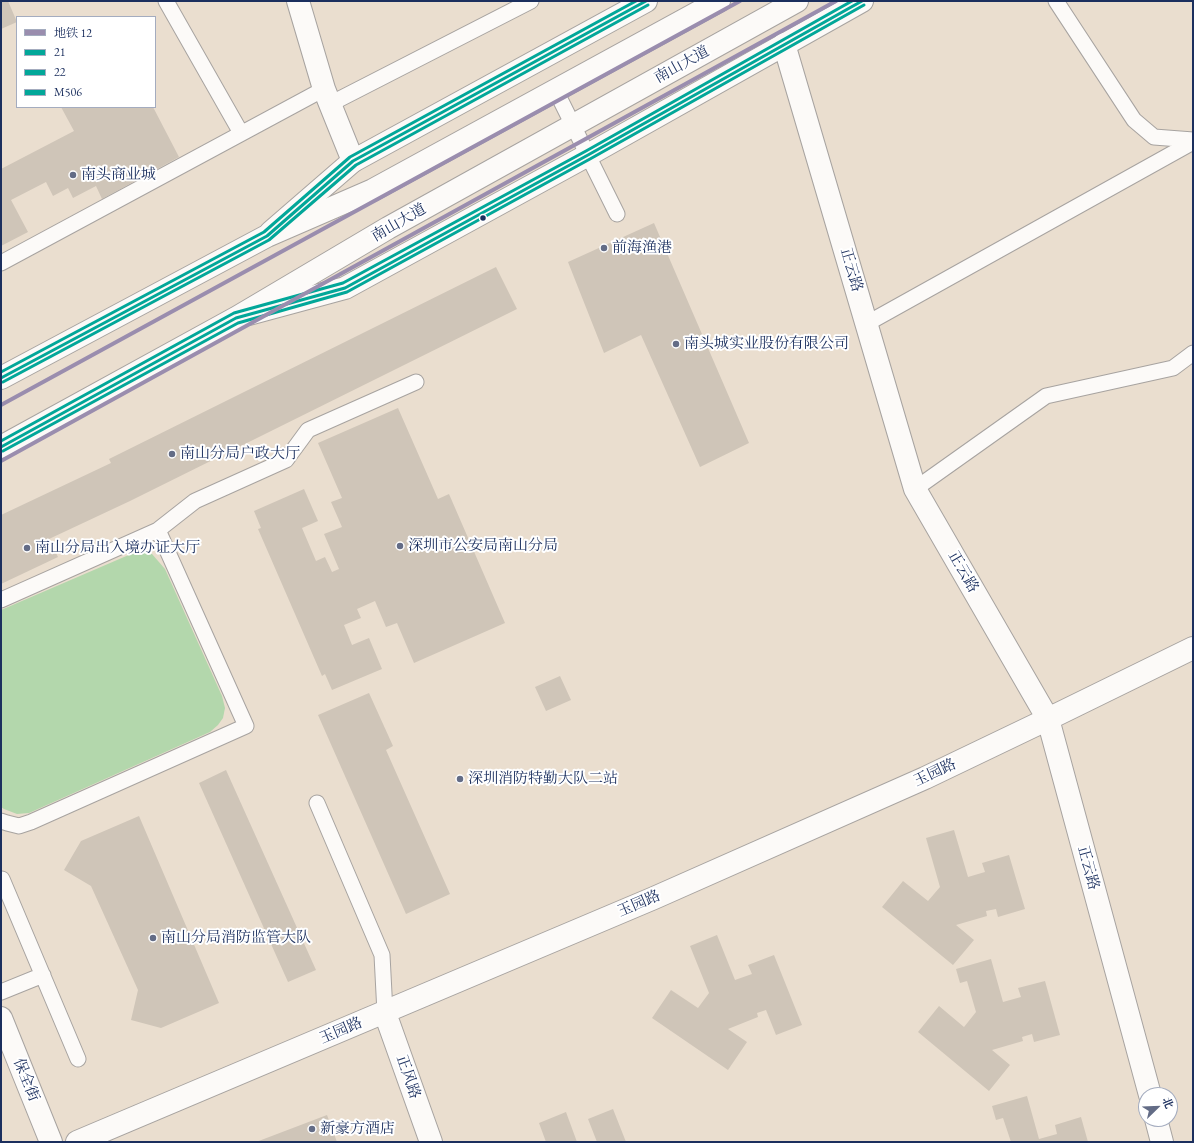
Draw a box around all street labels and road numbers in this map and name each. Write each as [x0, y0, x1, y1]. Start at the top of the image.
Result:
street label: 南山大道 [651, 43, 713, 87]
street label: 南山大道 [369, 200, 429, 246]
street label: 正云路 [836, 246, 866, 294]
street label: 正云路 [944, 548, 982, 596]
street label: 玉园路 [911, 755, 959, 791]
street label: 正云路 [1073, 844, 1103, 892]
street label: 玉园路 [615, 887, 663, 921]
street label: 玉园路 [317, 1014, 365, 1048]
street label: 正风路 [392, 1053, 424, 1101]
street label: 保全街 [9, 1056, 43, 1104]

